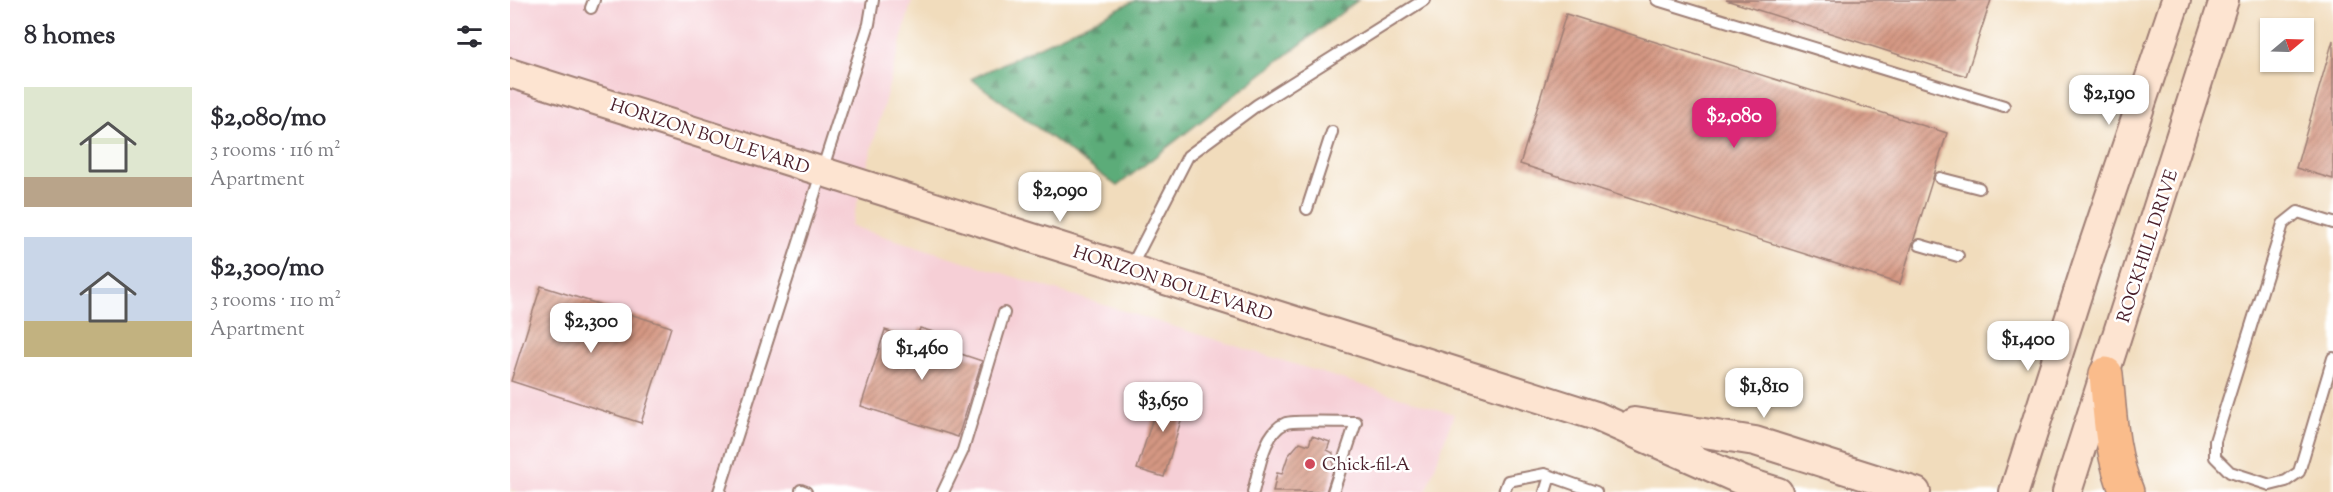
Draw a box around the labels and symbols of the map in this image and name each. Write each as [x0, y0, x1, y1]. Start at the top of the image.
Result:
north arrow [2260, 18, 2314, 72]
pin: $2,190 [2060, 75, 2158, 126]
street label: HORIZON BOULEVARD [606, 93, 813, 183]
pin: $2,080 [1685, 98, 1783, 149]
street label: ROCKHILL DRIVE [2112, 167, 2186, 326]
pin: $2,090 [1011, 172, 1109, 223]
street label: HORIZON BOULEVARD [1069, 240, 1276, 330]
pin: $2,300 [542, 303, 640, 354]
pin: $1,400 [1979, 321, 2077, 372]
pin: $1,460 [873, 330, 971, 381]
pin: $1,810 [1715, 368, 1813, 419]
pin: $3,650 [1114, 382, 1212, 433]
place label: Chick-fil-A [1322, 453, 1411, 479]
marker: Chick-fil-A [1303, 457, 1317, 471]

